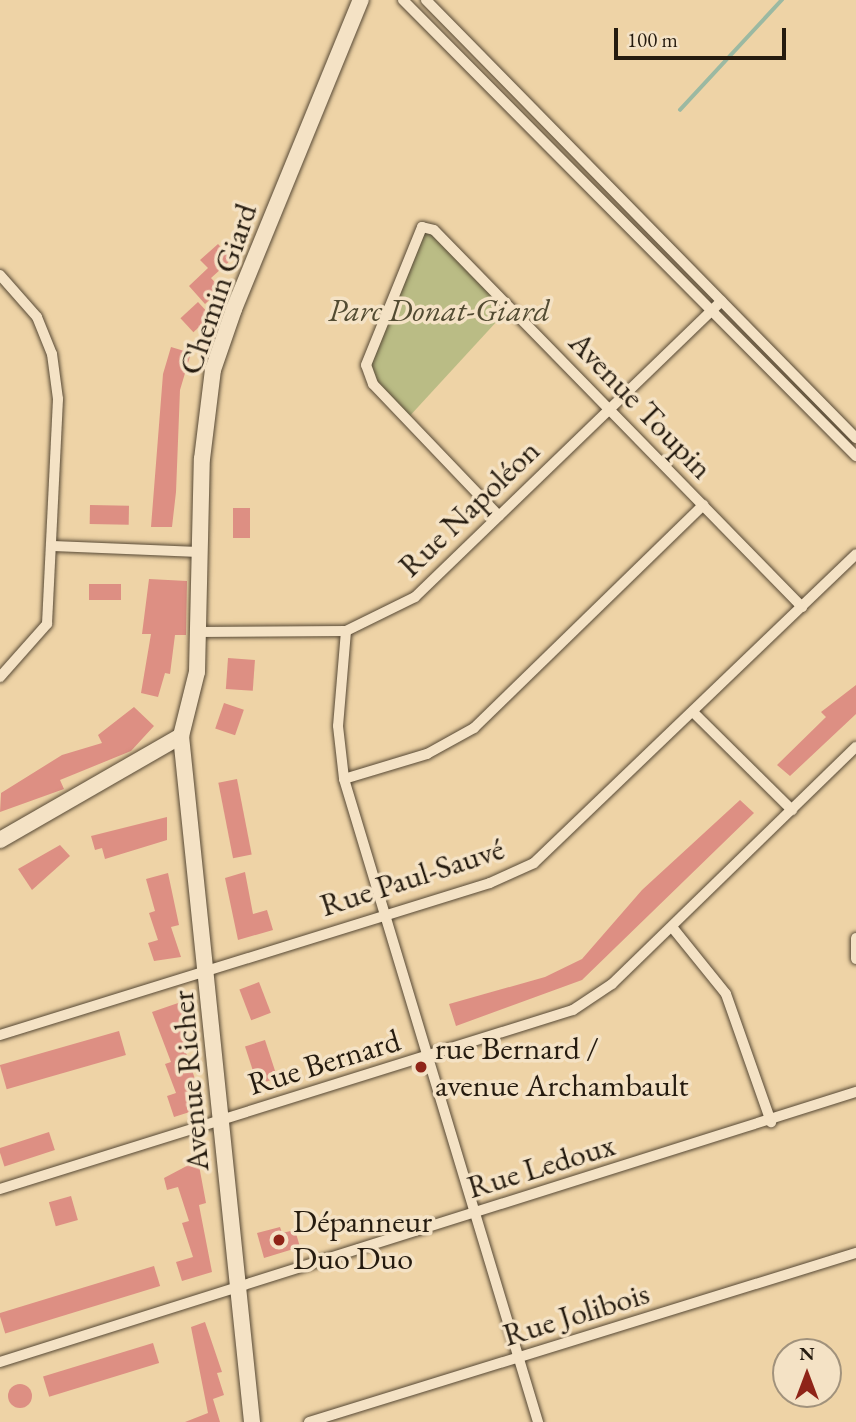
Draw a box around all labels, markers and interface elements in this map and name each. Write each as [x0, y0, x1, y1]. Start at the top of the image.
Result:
scale bar [618, 14, 790, 58]
text: 100 m [627, 26, 678, 53]
street label: Chemin Giard [171, 198, 265, 380]
park label: Parc Donat-Giard [328, 291, 550, 329]
street label: Avenue Toupin [561, 323, 721, 487]
street label: Rue Napoléon [390, 431, 548, 585]
street label: Rue Paul-Sauvé [315, 829, 509, 925]
street label: Avenue Richer [163, 989, 217, 1173]
street label: Rue Bernard [243, 1021, 405, 1103]
place label: rue Bernard / avenue Archambault [435, 1030, 689, 1105]
marker: rue Bernard / avenue Archambault [413, 1059, 429, 1075]
street label: Rue Ledoux [463, 1125, 619, 1207]
place label: Dépanneur Duo Duo [293, 1203, 432, 1278]
marker: Dépanneur Duo Duo [271, 1232, 287, 1248]
street label: Rue Jolibois [498, 1274, 654, 1354]
north arrow [772, 1338, 842, 1408]
text: N [799, 1341, 815, 1366]

